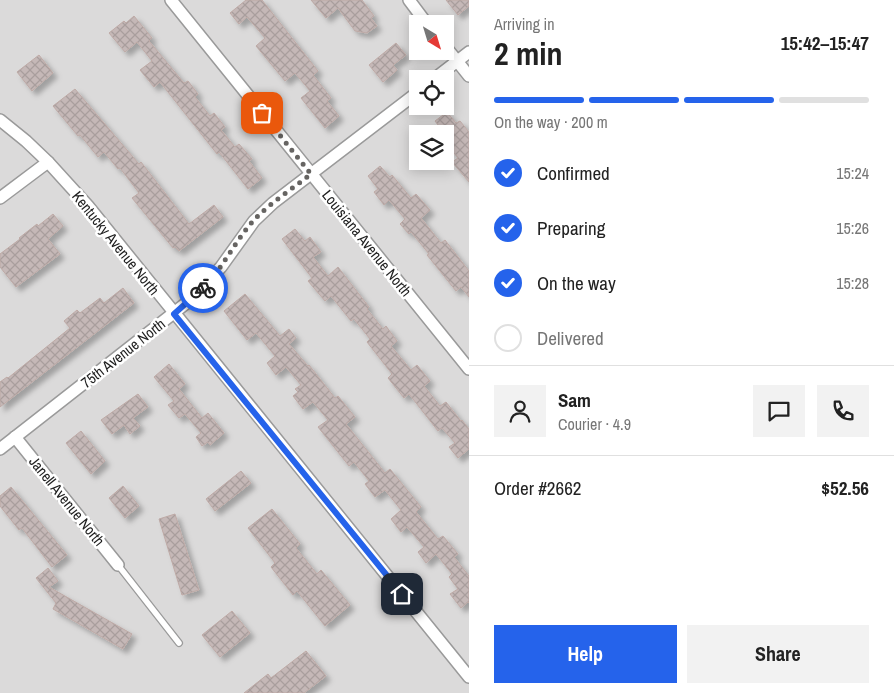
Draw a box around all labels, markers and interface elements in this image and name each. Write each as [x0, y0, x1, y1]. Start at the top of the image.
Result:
text: Arriving in [494, 13, 555, 35]
north arrow [409, 15, 454, 60]
map controls [409, 15, 454, 170]
text: 15:42–15:47 [781, 30, 869, 56]
text: 2 min [494, 32, 563, 75]
button: locate [409, 70, 454, 115]
pin [241, 92, 283, 134]
icon: bag [248, 99, 276, 127]
text: On the way · 200 m [494, 111, 608, 133]
button: layers [409, 125, 454, 170]
icon: check [494, 159, 522, 187]
text: Confirmed [537, 160, 610, 186]
text: 15:24 [836, 162, 869, 184]
street label: Louisiana Avenue North [317, 185, 417, 301]
street label: Kentucky Avenue North [67, 187, 165, 299]
icon: check [494, 214, 522, 242]
text: Preparing [537, 215, 605, 241]
text: 15:26 [836, 217, 869, 239]
courier [178, 263, 228, 313]
icon: check [494, 269, 522, 297]
text: On the way [537, 270, 616, 296]
text: 15:28 [836, 272, 869, 294]
icon: bike [189, 274, 217, 302]
street label: 75th Avenue North [76, 313, 170, 393]
text: Delivered [537, 325, 604, 351]
button: person [494, 385, 546, 437]
button: chat [753, 385, 805, 437]
button: phone [817, 385, 869, 437]
text: Sam [558, 387, 591, 413]
text: Courier · 4.9 [558, 413, 631, 435]
street label: Janell Avenue North [24, 452, 110, 550]
text: Order #2662 [494, 475, 581, 501]
text: $52.56 [821, 475, 869, 501]
pin [381, 573, 423, 615]
icon: home [388, 580, 416, 608]
button: Help [494, 625, 677, 683]
button: Share [687, 625, 869, 683]

